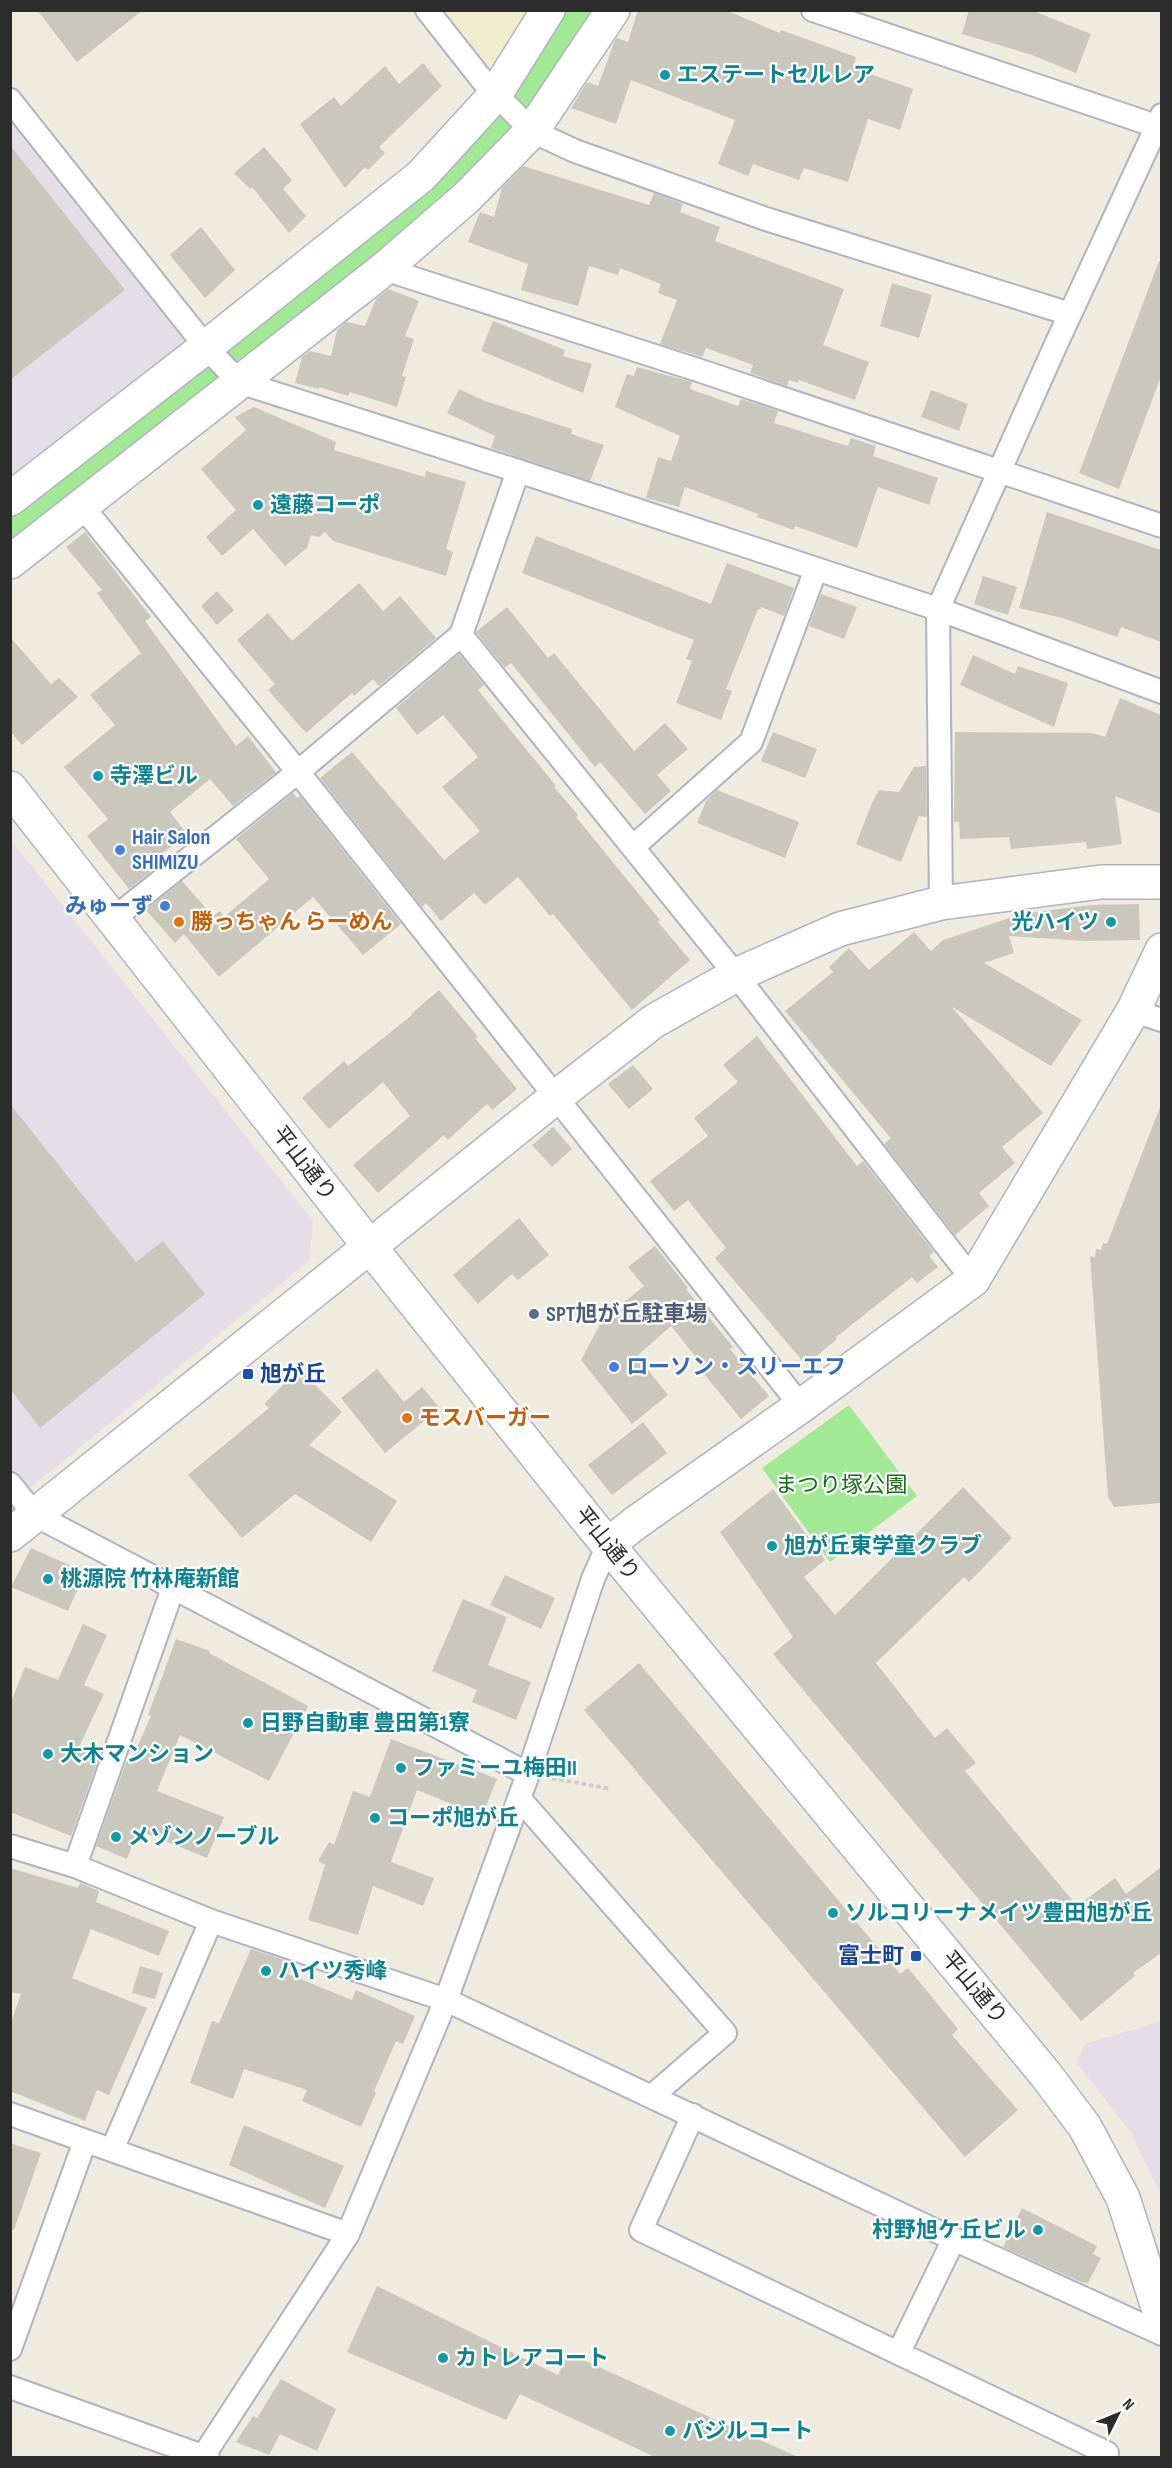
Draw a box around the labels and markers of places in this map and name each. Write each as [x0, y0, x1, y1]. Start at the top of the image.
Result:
place label: エステートセルレア [677, 62, 875, 89]
marker: エステートセルレア [658, 68, 672, 82]
place label: 遠藤コーポ [270, 492, 380, 519]
marker: 遠藤コーポ [251, 498, 265, 512]
place label: 寺澤ビル [110, 763, 198, 790]
marker: 寺澤ビル [91, 769, 105, 783]
place label: Hair Salon SHIMIZU [132, 824, 210, 876]
marker: Hair Salon SHIMIZU [113, 843, 127, 857]
place label: みゅーず [65, 893, 153, 920]
marker: みゅーず [158, 899, 172, 913]
place label: 勝っちゃん らーめん [191, 909, 392, 936]
place label: 光ハイツ [1011, 909, 1099, 936]
marker: 勝っちゃん らーめん [172, 915, 186, 929]
marker: 光ハイツ [1104, 915, 1118, 929]
place label: SPT旭が丘駐車場 [546, 1301, 707, 1328]
marker: SPT旭が丘駐車場 [527, 1307, 541, 1321]
place label: ローソン・スリーエフ [626, 1354, 846, 1381]
marker: ローソン・スリーエフ [607, 1360, 621, 1374]
place label: 旭が丘 [260, 1361, 326, 1388]
marker: 旭が丘 [241, 1367, 255, 1381]
place label: モスバーガー [419, 1405, 551, 1432]
marker: モスバーガー [400, 1411, 414, 1425]
place label: 旭が丘東学童クラブ [784, 1533, 982, 1560]
marker: 旭が丘東学童クラブ [765, 1539, 779, 1553]
place label: 桃源院 竹林庵新館 [60, 1566, 239, 1593]
marker: 桃源院 竹林庵新館 [41, 1572, 55, 1586]
place label: 日野自動車 豊田第1寮 [260, 1710, 470, 1737]
marker: 日野自動車 豊田第1寮 [241, 1716, 255, 1730]
place label: 大木マンション [60, 1741, 214, 1768]
marker: 大木マンション [41, 1747, 55, 1761]
place label: ファミーユ梅田II [413, 1755, 577, 1782]
marker: ファミーユ梅田II [394, 1761, 408, 1775]
place label: コーポ旭が丘 [387, 1805, 519, 1832]
marker: コーポ旭が丘 [368, 1811, 382, 1825]
place label: メゾンノーブル [128, 1824, 280, 1851]
marker: メゾンノーブル [109, 1830, 123, 1844]
place label: ソルコリーナメイツ豊田旭が丘 [845, 1900, 1153, 1927]
marker: ソルコリーナメイツ豊田旭が丘 [826, 1906, 840, 1920]
place label: 富士町 [838, 1943, 904, 1970]
marker: 富士町 [909, 1949, 923, 1963]
place label: ハイツ秀峰 [278, 1958, 388, 1985]
marker: ハイツ秀峰 [259, 1964, 273, 1978]
place label: 村野旭ケ丘ビル [872, 2217, 1026, 2244]
marker: 村野旭ケ丘ビル [1031, 2223, 1045, 2237]
place label: カトレアコート [455, 2345, 609, 2372]
marker: カトレアコート [436, 2351, 450, 2365]
place label: バジルコート [682, 2418, 814, 2445]
marker: バジルコート [663, 2424, 677, 2438]

